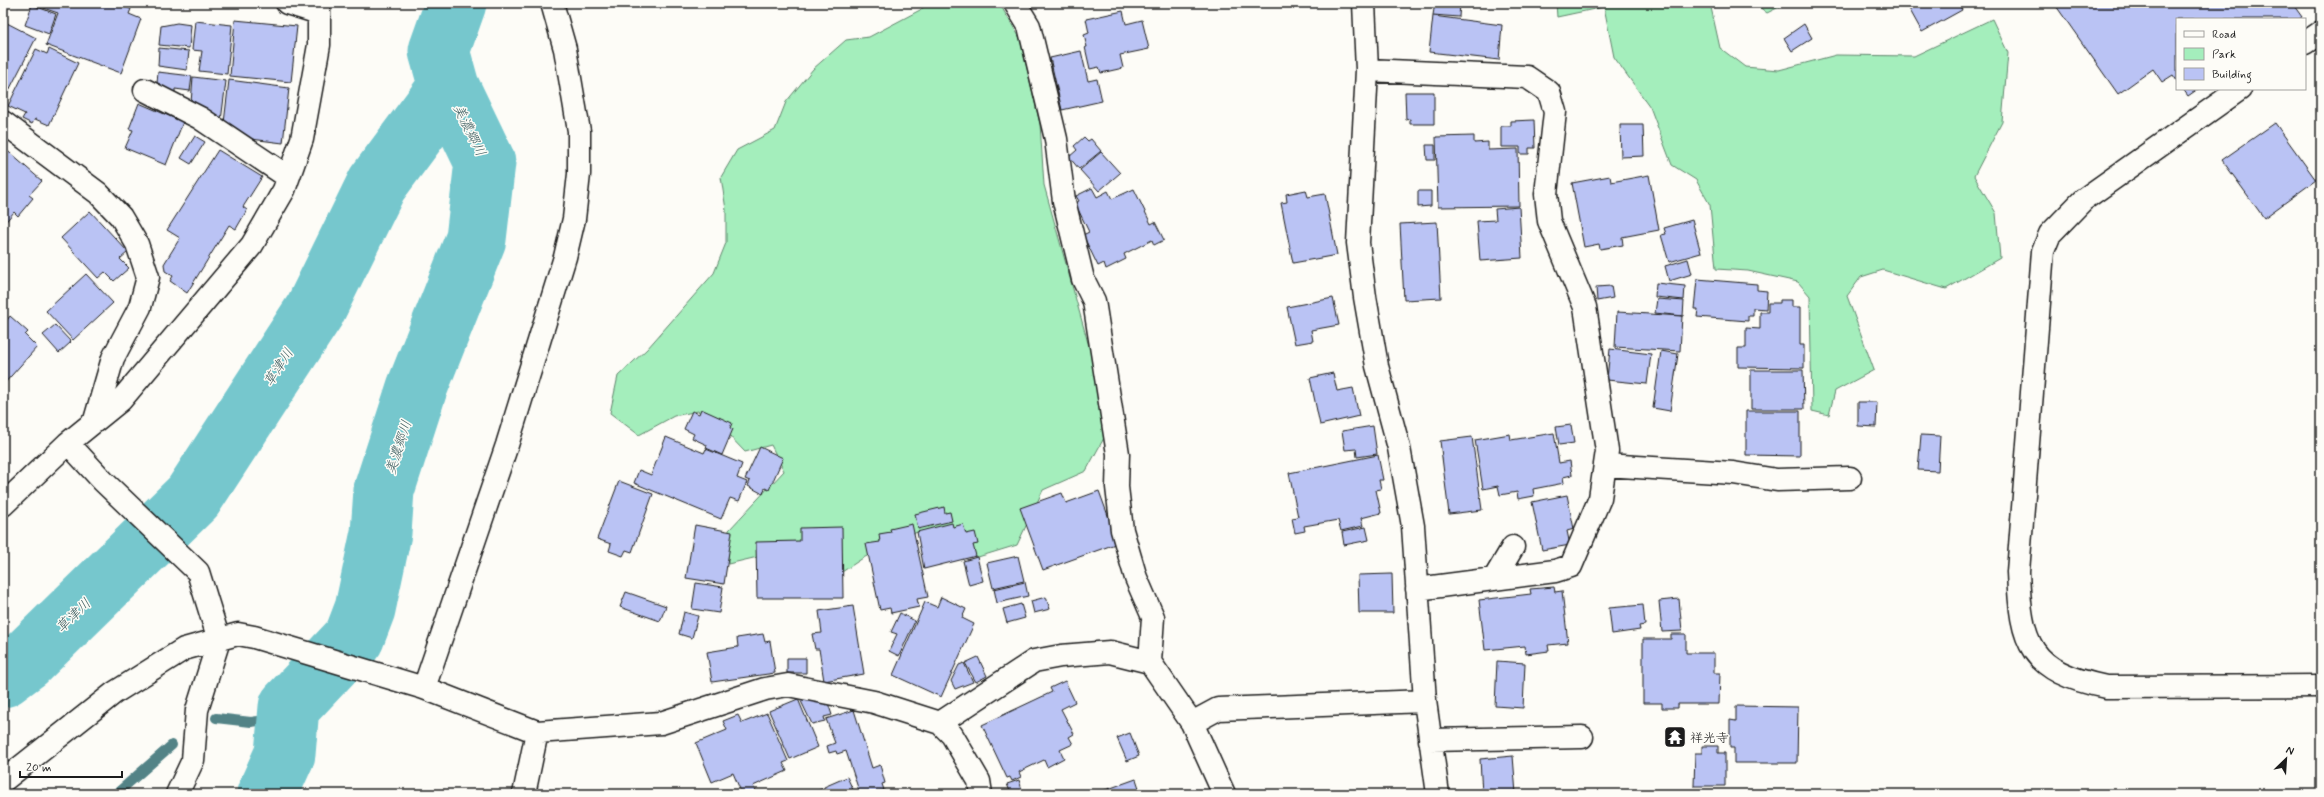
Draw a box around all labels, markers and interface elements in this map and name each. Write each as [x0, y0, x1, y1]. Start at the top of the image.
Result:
legend [2176, 18, 2306, 90]
text: Road [2212, 27, 2236, 43]
text: Park [2212, 47, 2236, 63]
text: Building [2212, 67, 2252, 84]
water label: 美濃郷川 [449, 101, 489, 160]
water label: 草津川 [260, 345, 298, 390]
water label: 美濃郷川 [382, 418, 416, 477]
water label: 草津川 [52, 595, 95, 637]
temple icon: 祥光寺 [1662, 724, 1688, 750]
place label: 祥光寺 [1690, 730, 1729, 747]
north arrow [2266, 739, 2306, 779]
text: N [2284, 743, 2296, 759]
scale bar [20, 753, 122, 779]
text: 20 m [26, 760, 52, 776]

